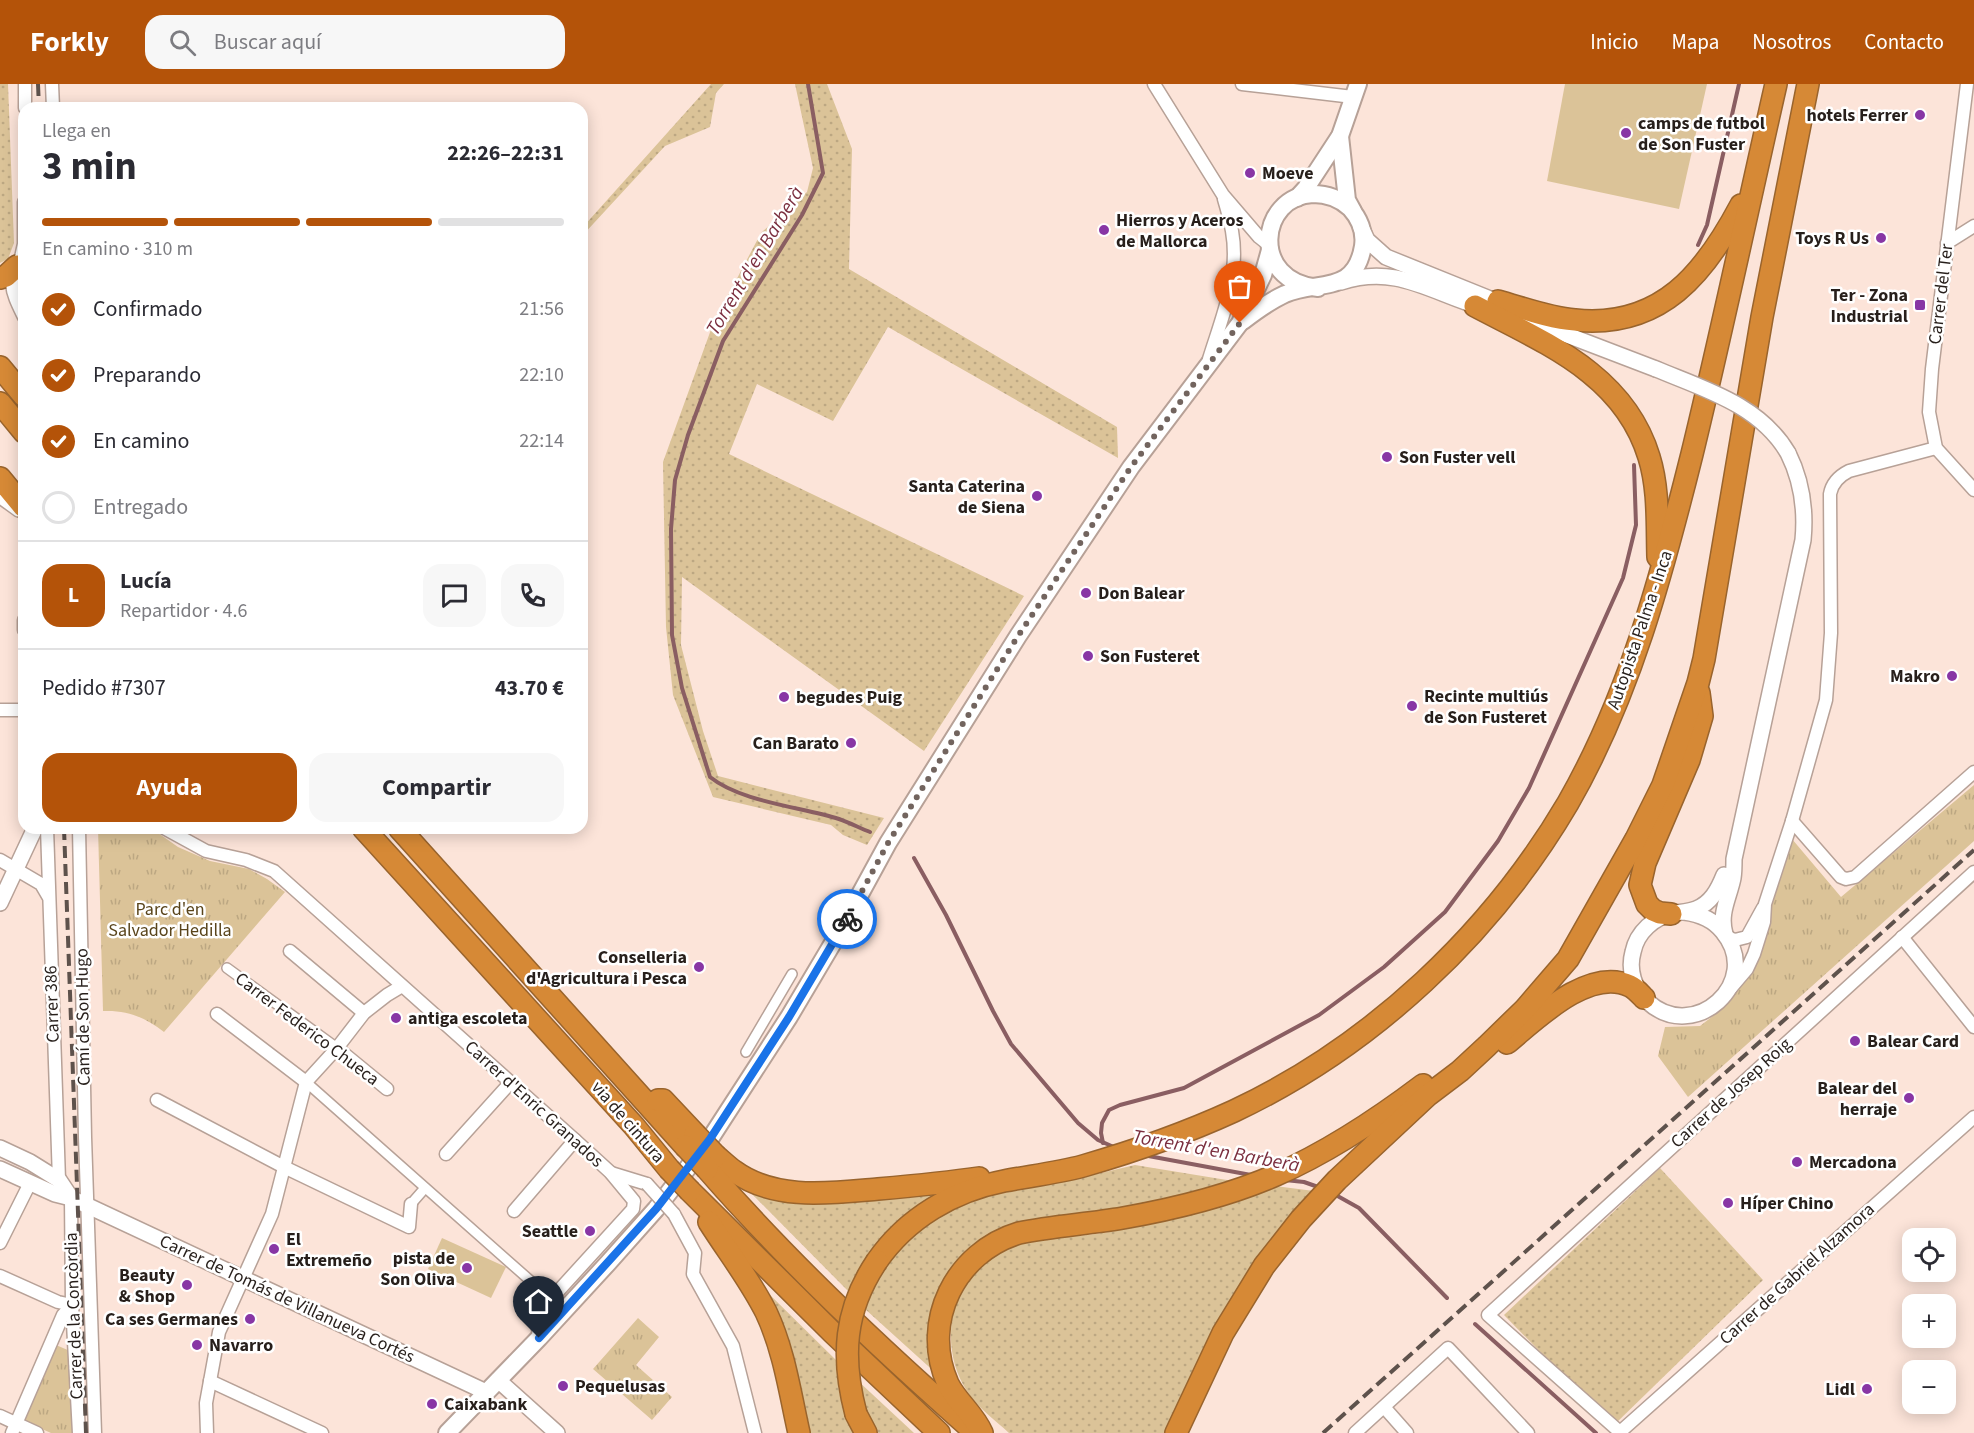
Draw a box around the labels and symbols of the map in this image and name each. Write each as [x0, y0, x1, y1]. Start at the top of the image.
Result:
place label: hotels Ferrer [1807, 103, 1909, 128]
marker: hotels Ferrer [1913, 108, 1927, 122]
place label: camps de futbol de Son Fuster [1638, 111, 1765, 157]
marker: camps de futbol de Son Fuster [1619, 126, 1633, 140]
place label: Moeve [1262, 161, 1314, 186]
marker: Moeve [1243, 166, 1257, 180]
water label: Torrent d'en Barberà [699, 181, 811, 341]
place label: Hierros y Aceros de Mallorca [1116, 208, 1243, 254]
marker: Hierros y Aceros de Mallorca [1097, 223, 1111, 237]
place label: Toys R Us [1795, 226, 1869, 251]
marker: Toys R Us [1874, 231, 1888, 245]
street label: Carrer del Ter [1922, 242, 1960, 346]
pin [1214, 261, 1265, 323]
place label: Ter - Zona Industrial [1830, 283, 1908, 329]
marker: Ter - Zona Industrial [1913, 298, 1927, 312]
place label: Son Fuster vell [1399, 445, 1515, 470]
marker: Son Fuster vell [1380, 450, 1394, 464]
place label: Santa Caterina de Siena [908, 474, 1025, 520]
marker: Santa Caterina de Siena [1030, 489, 1044, 503]
street label: Autopista Palma - Inca [1601, 547, 1679, 713]
place label: Don Balear [1098, 581, 1185, 606]
marker: Don Balear [1079, 586, 1093, 600]
place label: Son Fusteret [1100, 644, 1200, 669]
marker: Son Fusteret [1081, 649, 1095, 663]
place label: Makro [1890, 664, 1940, 689]
marker: Makro [1945, 669, 1959, 683]
place label: Recinte multiús de Son Fusteret [1424, 684, 1548, 730]
place label: begudes Puig [796, 685, 902, 710]
marker: begudes Puig [777, 690, 791, 704]
marker: Recinte multiús de Son Fusteret [1405, 699, 1419, 713]
place label: Can Barato [752, 731, 839, 756]
marker: Can Barato [844, 736, 858, 750]
courier [817, 889, 877, 949]
park label: Parc d'en Salvador Hedilla [108, 897, 232, 943]
place label: Conselleria d'Agricultura i Pesca [526, 945, 687, 991]
street label: Camí de Son Hugo [69, 948, 97, 1086]
marker: Conselleria d'Agricultura i Pesca [692, 960, 706, 974]
street label: Carrer 386 [38, 965, 66, 1043]
street label: Carrer Federico Chueca [230, 966, 384, 1092]
place label: antiga escoleta [408, 1006, 528, 1031]
marker: antiga escoleta [389, 1011, 403, 1025]
place label: Balear Card [1867, 1029, 1959, 1054]
street label: Carrer de Josep Roig [1665, 1032, 1797, 1154]
marker: Balear Card [1848, 1034, 1862, 1048]
street label: Carrer d'Enric Granados [459, 1035, 609, 1173]
street label: via de cintura [585, 1076, 671, 1168]
place label: Balear del herraje [1817, 1076, 1897, 1122]
marker: Balear del herraje [1902, 1091, 1916, 1105]
water label: Torrent d'en Barberà [1130, 1123, 1302, 1180]
place label: Mercadona [1809, 1150, 1897, 1175]
marker: Mercadona [1790, 1155, 1804, 1169]
place label: Híper Chino [1740, 1191, 1834, 1216]
marker: Híper Chino [1721, 1196, 1735, 1210]
street label: Carrer de Gabriel Alzamora [1714, 1197, 1880, 1351]
place label: Seattle [522, 1219, 578, 1244]
marker: Seattle [583, 1224, 597, 1238]
place label: El Extremeño [286, 1227, 372, 1273]
street label: Carrer de Tomás de Villanueva Cortés [155, 1229, 419, 1369]
street label: Carrer de la Concòrdia [59, 1232, 89, 1400]
marker: El Extremeño [267, 1242, 281, 1256]
place label: pista de Son Oliva [380, 1246, 455, 1292]
marker: pista de Son Oliva [460, 1261, 474, 1275]
place label: Beauty & Shop [119, 1263, 176, 1309]
pin [513, 1276, 564, 1338]
marker: Beauty & Shop [180, 1278, 194, 1292]
place label: Ca ses Germanes [105, 1307, 238, 1332]
marker: Ca ses Germanes [243, 1312, 257, 1326]
place label: Navarro [209, 1333, 273, 1358]
marker: Navarro [190, 1338, 204, 1352]
place label: Pequelusas [575, 1374, 665, 1399]
place label: Lidl [1825, 1377, 1855, 1402]
marker: Pequelusas [556, 1379, 570, 1393]
marker: Lidl [1860, 1382, 1874, 1396]
place label: Caixabank [444, 1392, 527, 1417]
marker: Caixabank [425, 1397, 439, 1411]

